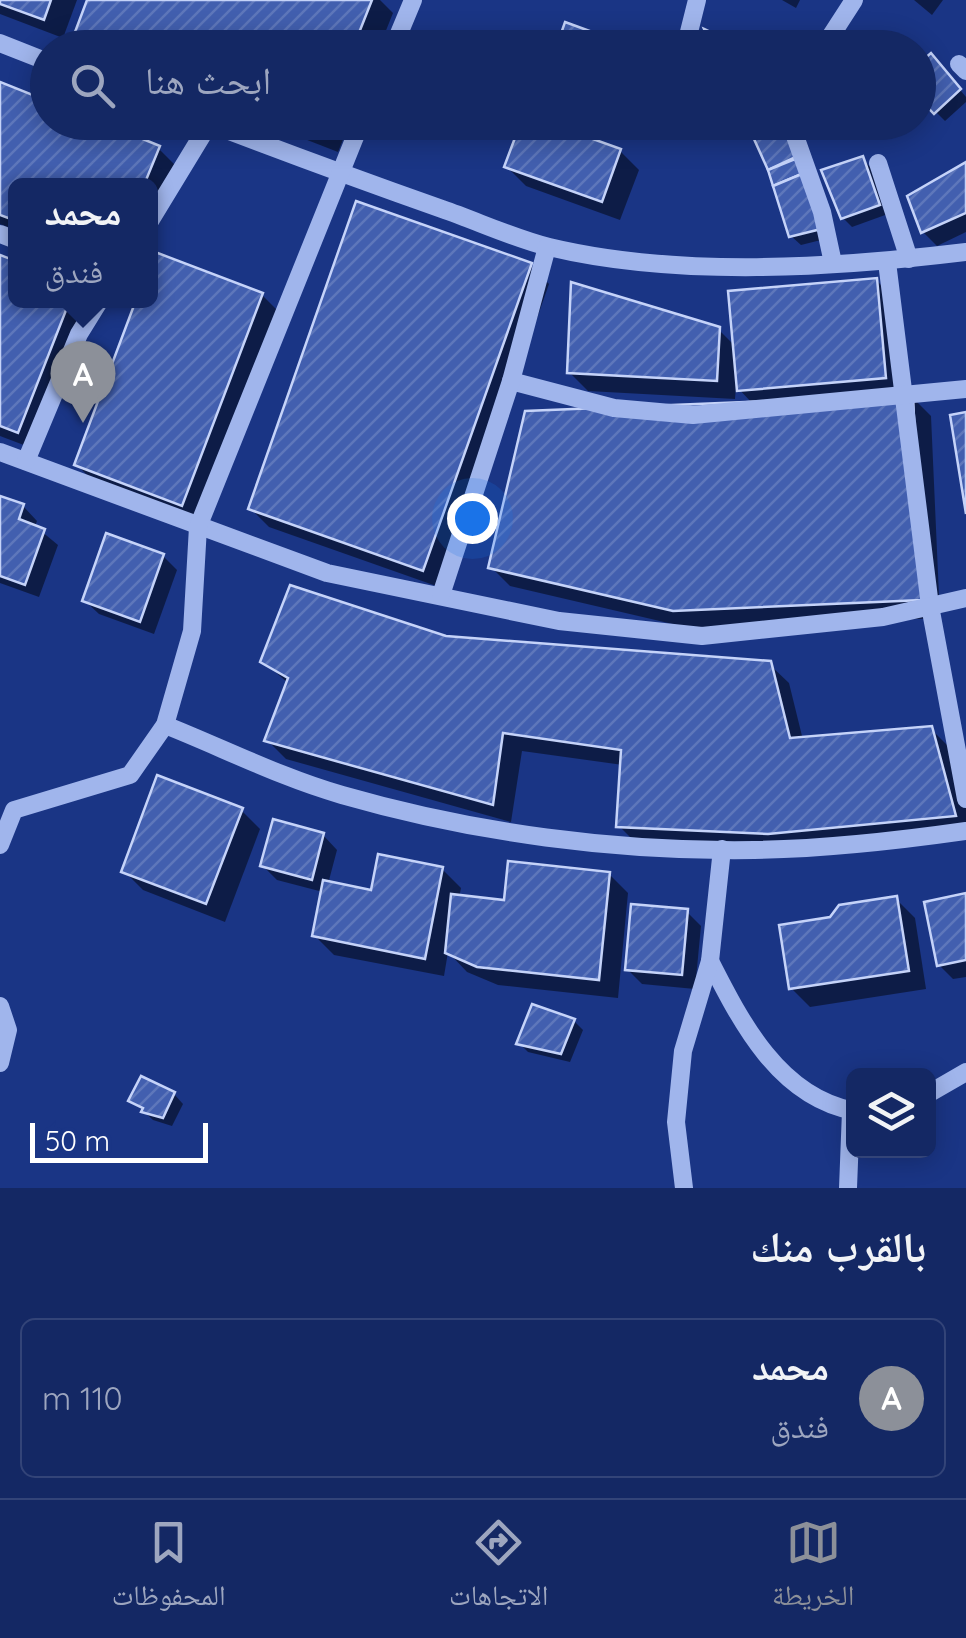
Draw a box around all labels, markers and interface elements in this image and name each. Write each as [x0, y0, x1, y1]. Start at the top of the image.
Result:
search box [30, 30, 936, 140]
text: ابحث هنا [145, 56, 271, 104]
icon: search [65, 58, 120, 113]
popup [8, 178, 158, 308]
text: محمد [44, 187, 122, 235]
text: فندق [44, 251, 103, 291]
pin: A [51, 340, 116, 423]
your location [447, 493, 498, 544]
map controls [846, 1068, 936, 1158]
button: layers [846, 1068, 936, 1158]
scale bar [30, 1118, 208, 1162]
text: 50 m [45, 1123, 110, 1158]
text: بالقرب منك [750, 1220, 926, 1273]
text: محمد [752, 1342, 829, 1390]
text: 110 m [42, 1378, 123, 1418]
text: A [881, 1378, 902, 1418]
text: فندق [770, 1406, 829, 1446]
tab: المحفوظات [112, 1515, 226, 1623]
tab: الاتجاهات [449, 1515, 548, 1623]
tab: الخريطة [772, 1515, 854, 1623]

